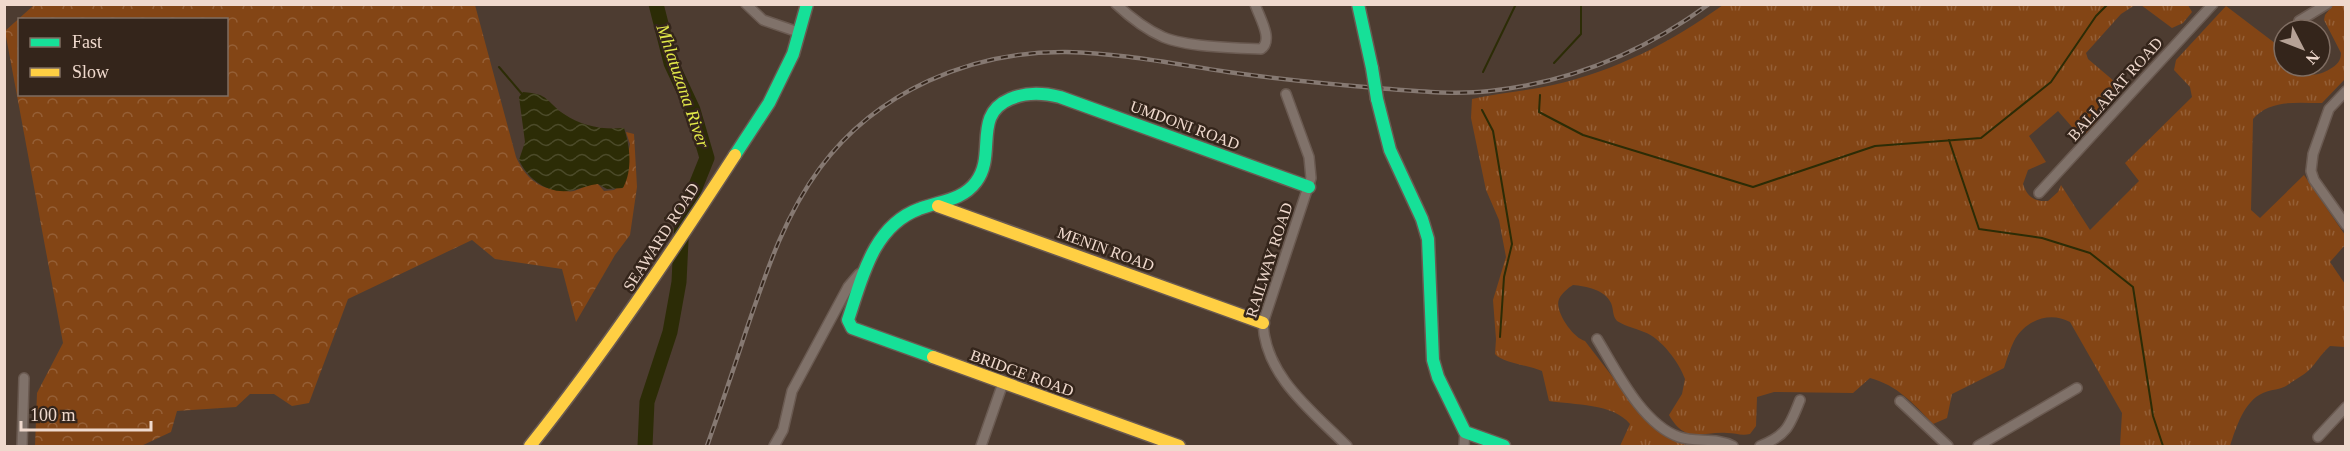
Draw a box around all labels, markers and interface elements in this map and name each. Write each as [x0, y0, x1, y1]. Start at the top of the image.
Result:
legend [18, 18, 228, 96]
north arrow [2272, 18, 2332, 78]
water label: Mhlatuzana River [652, 21, 714, 151]
text: Fast [72, 32, 102, 52]
street label: BALLARAT ROAD [2064, 34, 2166, 144]
text: N [2302, 48, 2323, 68]
text: Slow [72, 62, 109, 82]
street label: UMDONI ROAD [1128, 97, 1242, 153]
street label: SEAWARD ROAD [620, 180, 702, 294]
street label: RAILWAY ROAD [1242, 200, 1296, 320]
street label: MENIN ROAD [1055, 224, 1157, 274]
street label: BRIDGE ROAD [968, 346, 1076, 400]
scale bar [21, 394, 152, 432]
text: 100 m [30, 405, 76, 425]

